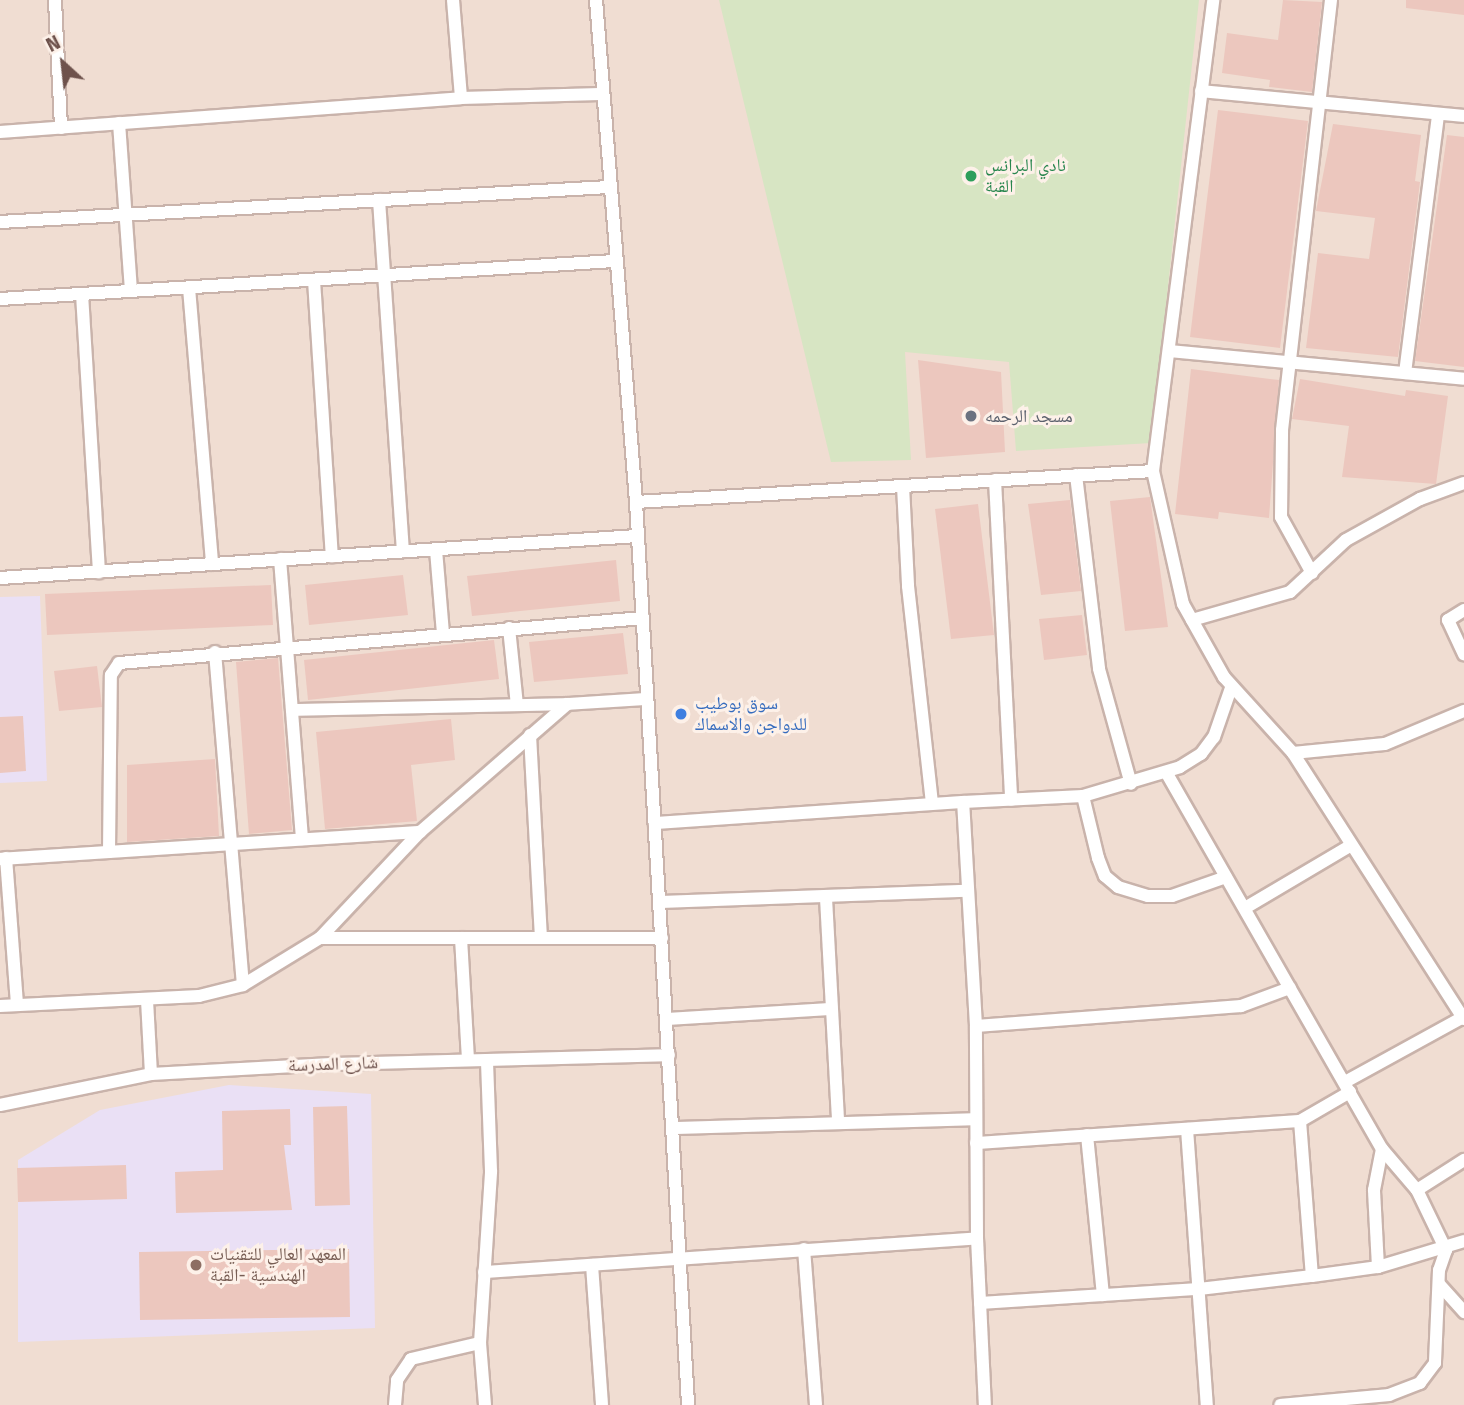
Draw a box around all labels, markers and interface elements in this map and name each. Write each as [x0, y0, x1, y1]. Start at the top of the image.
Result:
north arrow [28, 28, 98, 98]
text: N [42, 31, 64, 57]
place label: نادي البرانس القبة [985, 155, 1066, 198]
marker: نادي البرانس القبة [963, 168, 979, 184]
place label: مسجد الرحمه [985, 405, 1073, 427]
marker: مسجد الرحمه [963, 408, 979, 424]
place label: سوق بوطيب للدواجن والاسماك [695, 693, 807, 736]
marker: سوق بوطيب للدواجن والاسماك [673, 706, 689, 722]
street label: شارع المدرسة [288, 1052, 378, 1076]
place label: المعهد العالي للتقنيات الهندسية -القبة [210, 1244, 346, 1286]
marker: المعهد العالي للتقنيات الهندسية -القبة [188, 1257, 204, 1273]

